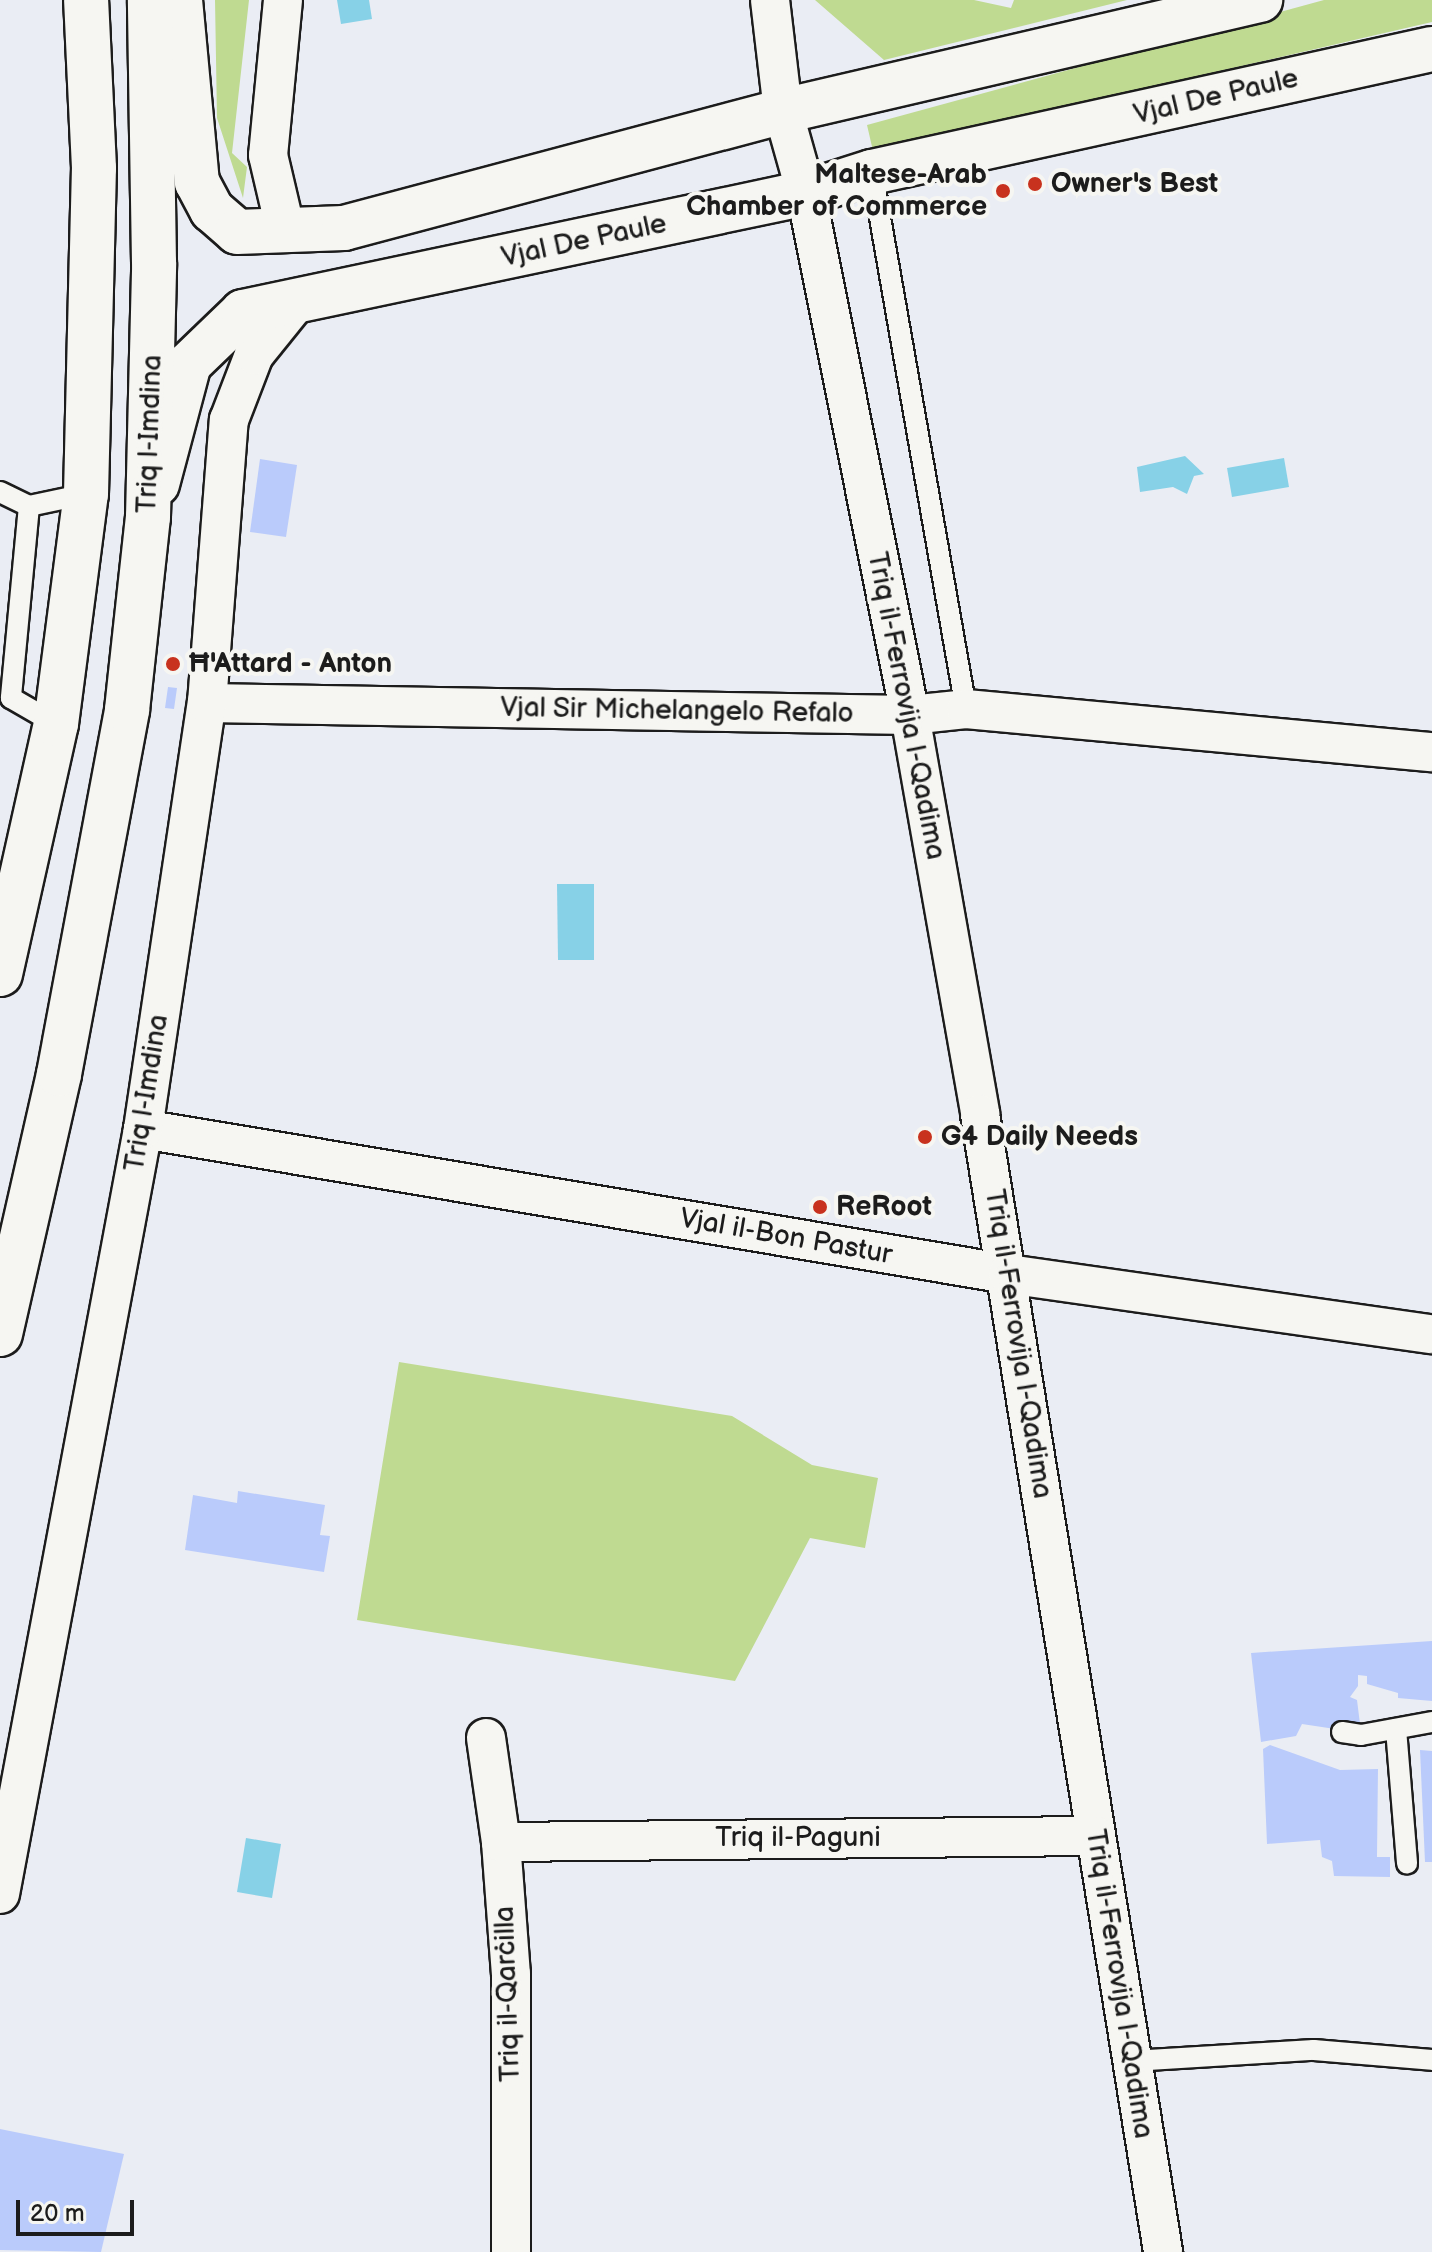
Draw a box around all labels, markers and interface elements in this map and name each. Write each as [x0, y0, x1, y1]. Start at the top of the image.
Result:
street label: Vjal De Paule [1130, 62, 1302, 132]
place label: Maltese-Arab Chamber of Commerce [686, 158, 987, 224]
place label: Owner's Best [1051, 167, 1218, 201]
marker: Owner's Best [1026, 175, 1044, 193]
marker: Maltese-Arab Chamber of Commerce [994, 182, 1012, 200]
street label: Vjal De Paule [498, 207, 670, 275]
street label: Triq l-Imdina [130, 354, 170, 514]
street label: Triq il-Ferrovija l-Qadima [860, 549, 952, 863]
place label: Ħ'Attard - Anton [189, 647, 392, 681]
marker: Ħ'Attard - Anton [164, 655, 182, 673]
street label: Vjal Sir Michelangelo Refalo [500, 691, 854, 731]
street label: Triq l-Imdina [118, 1012, 176, 1174]
place label: G4 Daily Needs [941, 1120, 1139, 1154]
marker: G4 Daily Needs [916, 1128, 934, 1146]
street label: Triq il-Ferrovija l-Qadima [977, 1187, 1059, 1501]
place label: ReRoot [836, 1190, 932, 1224]
marker: ReRoot [811, 1198, 829, 1216]
street label: Vjal il-Bon Pastur [677, 1202, 895, 1272]
street label: Triq il-Paguni [715, 1821, 881, 1855]
street label: Triq il-Ferrovija l-Qadima [1078, 1827, 1160, 2141]
street label: Triq il-Qarċilla [488, 1906, 528, 2082]
scale bar [20, 2184, 138, 2234]
text: 20 m [30, 2199, 85, 2228]

